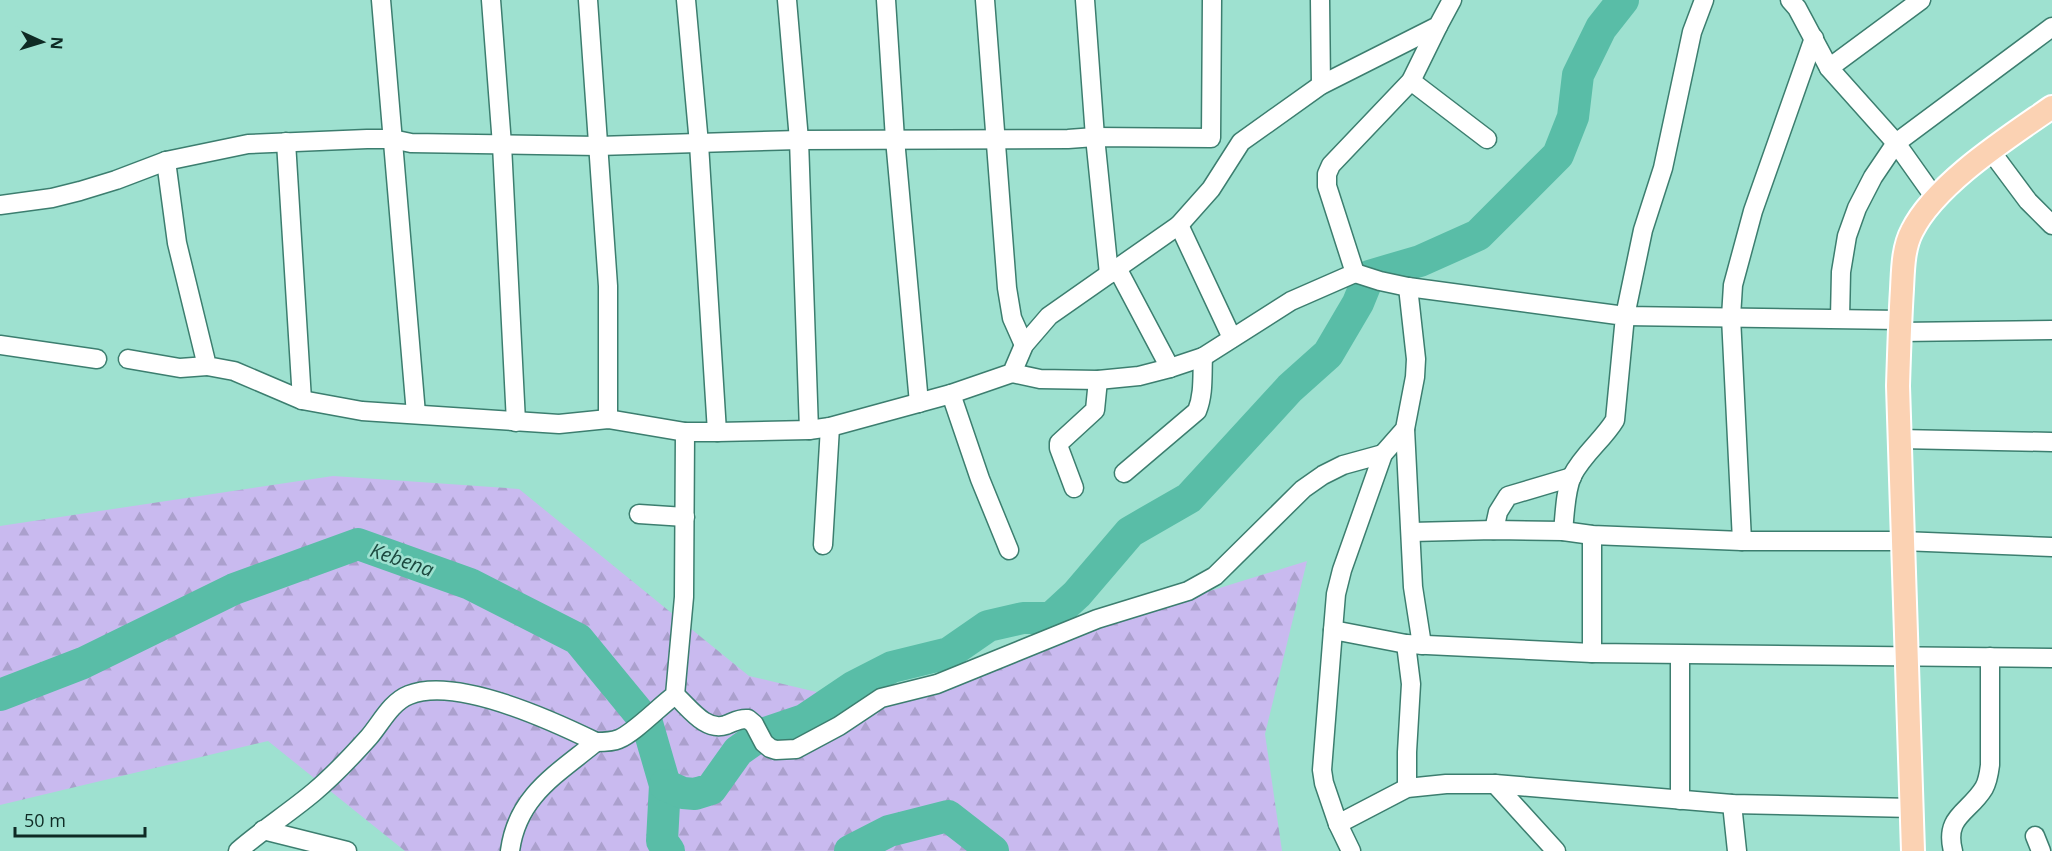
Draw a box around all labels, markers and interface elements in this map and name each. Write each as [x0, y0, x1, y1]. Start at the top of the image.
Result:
north arrow [12, 12, 72, 72]
text: N [46, 36, 68, 50]
water label: Kebena [367, 536, 438, 583]
scale bar [15, 800, 146, 838]
text: 50 m [24, 808, 66, 832]

